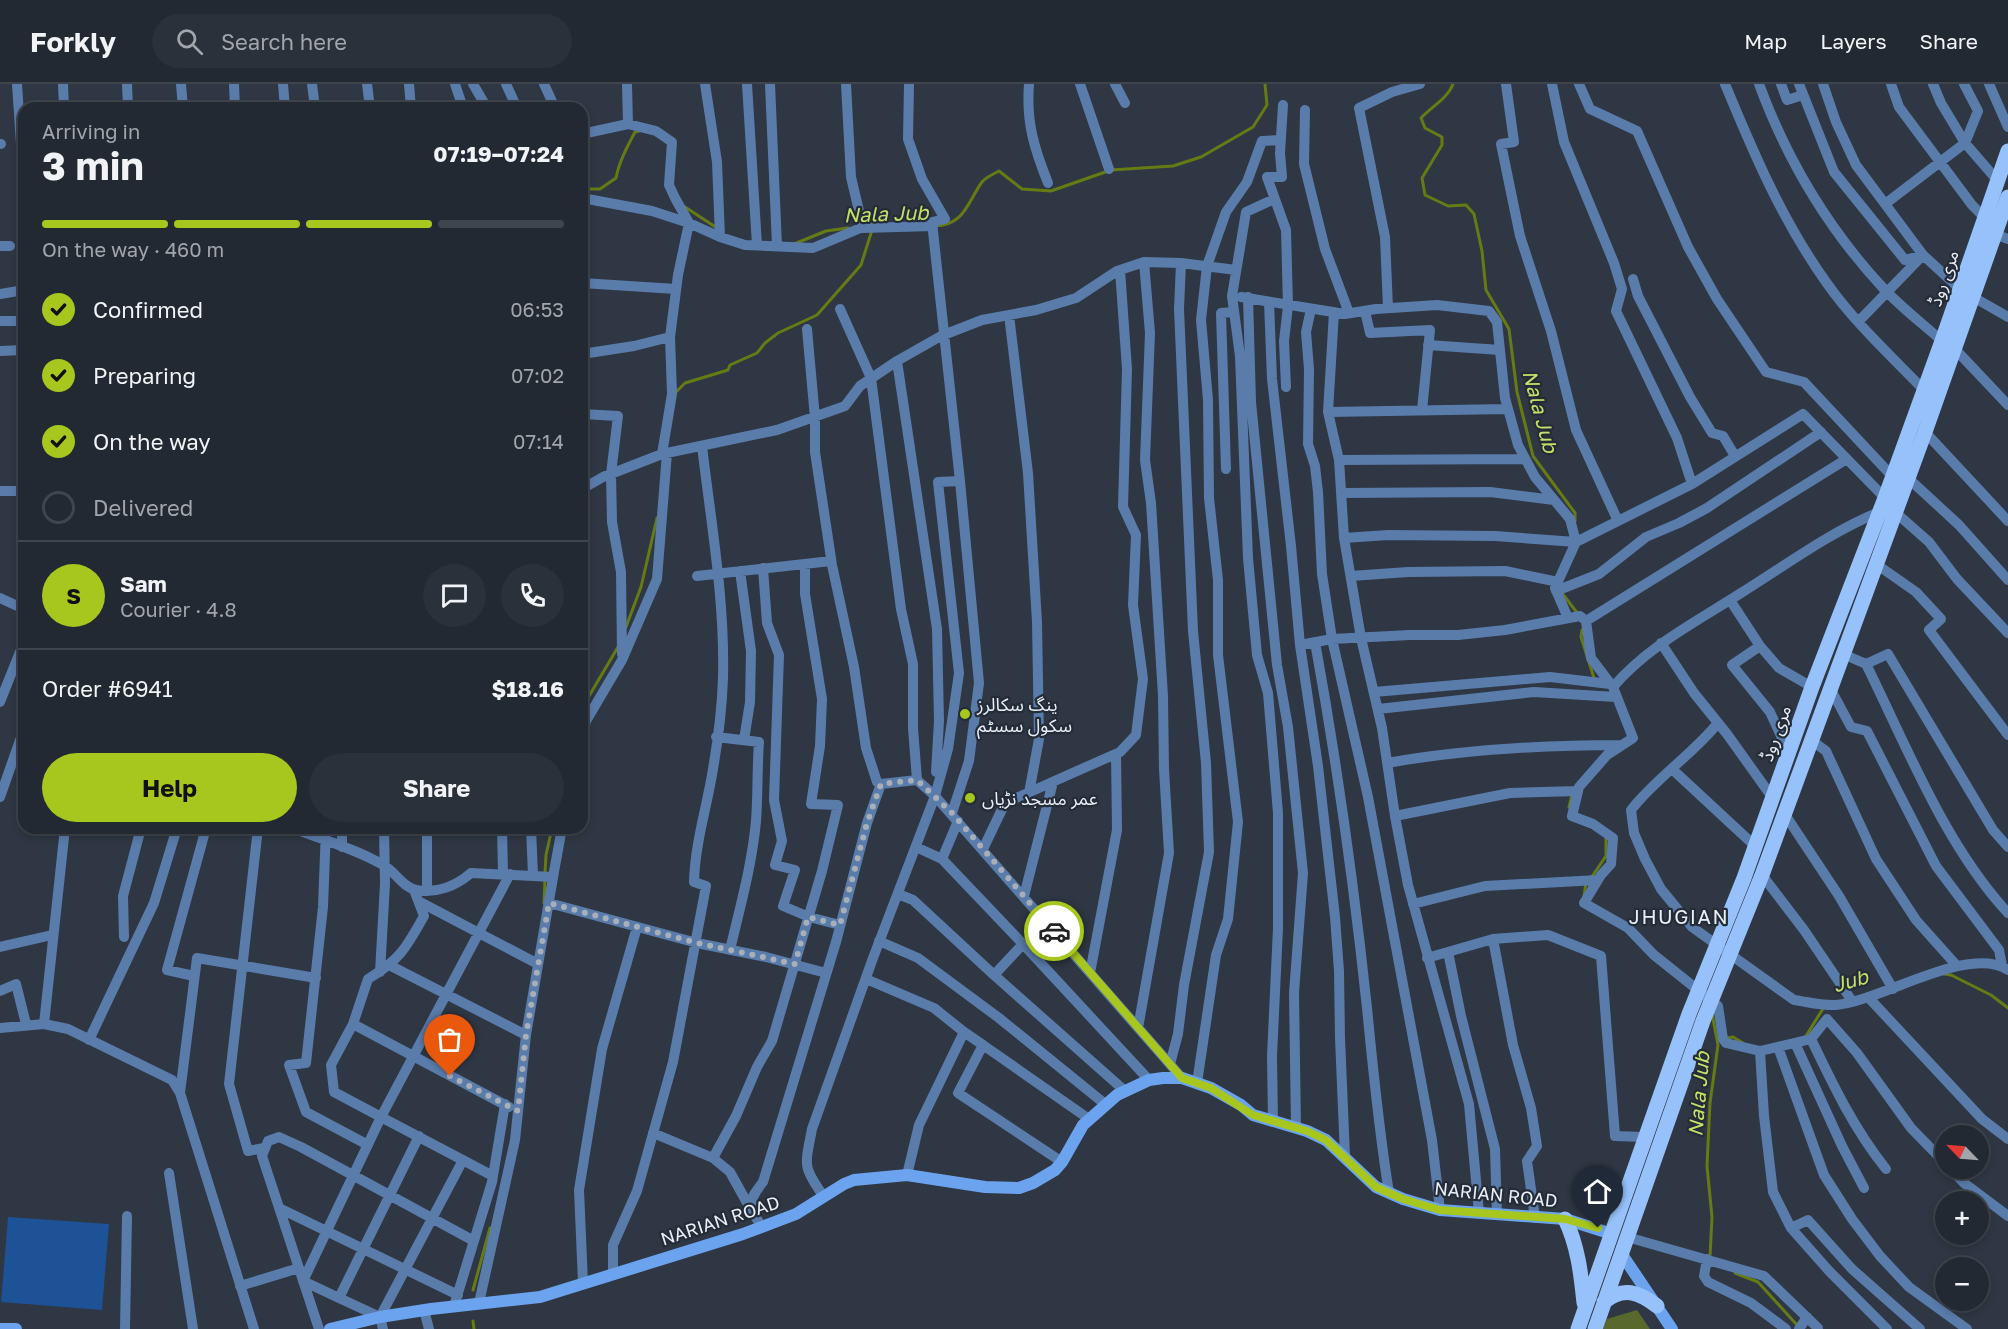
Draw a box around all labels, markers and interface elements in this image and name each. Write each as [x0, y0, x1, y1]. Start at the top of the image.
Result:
search box [152, 14, 572, 68]
text: Forkly [30, 25, 116, 58]
icon: search [173, 25, 206, 58]
text: Search here [221, 28, 347, 55]
text: Map [1744, 28, 1787, 54]
text: Layers [1820, 28, 1887, 54]
text: Share [1920, 28, 1978, 54]
text: Arriving in [42, 119, 140, 143]
text: 07:19–07:24 [433, 140, 564, 167]
text: 3 min [42, 142, 144, 189]
water label: Nala Jub [843, 199, 930, 226]
text: On the way · 460 m [42, 237, 224, 261]
street label: مری روڈ [1923, 247, 1964, 309]
icon: check [42, 293, 75, 326]
text: Confirmed [93, 296, 203, 323]
text: 06:53 [510, 297, 564, 321]
icon: check [42, 359, 75, 392]
text: Preparing [93, 362, 196, 389]
text: 07:02 [511, 363, 564, 387]
water label: Nala Jub [1518, 367, 1564, 457]
icon: check [42, 425, 75, 458]
text: On the way [93, 428, 211, 455]
text: 07:14 [513, 429, 564, 453]
text: Delivered [93, 494, 193, 521]
button: chat [423, 564, 486, 627]
button: phone [501, 564, 564, 627]
text: Sam [120, 570, 167, 597]
text: S [66, 582, 81, 609]
text: Courier · 4.8 [120, 597, 237, 621]
text: Order #6941 [42, 675, 173, 702]
text: $18.16 [492, 675, 564, 702]
place label: ینگ سکالرز سکول سسٹم [976, 693, 1072, 739]
street label: مری روڈ [1755, 702, 1796, 764]
marker: ینگ سکالرز سکول سسٹم [958, 707, 972, 721]
button: Help [42, 753, 297, 822]
button: Share [309, 753, 564, 822]
place label: عمر مسجد نڑیاں [982, 787, 1098, 810]
marker: عمر مسجد نڑیاں [963, 791, 977, 805]
courier [1024, 901, 1084, 961]
district label: JHUGIAN [1629, 904, 1729, 928]
icon: car [1038, 915, 1071, 948]
water label: Jub [1830, 963, 1872, 996]
pin [424, 1014, 475, 1076]
icon: bag [433, 1023, 466, 1056]
water label: Nala Jub [1682, 1049, 1714, 1137]
north arrow [1935, 1125, 1989, 1179]
map controls [1935, 1125, 1989, 1311]
pin [1572, 1166, 1623, 1228]
icon: home [1581, 1175, 1614, 1208]
street label: NARIAN ROAD [1433, 1177, 1559, 1211]
street label: NARIAN ROAD [658, 1190, 782, 1250]
button: + [1935, 1191, 1989, 1245]
button: − [1935, 1257, 1989, 1311]

